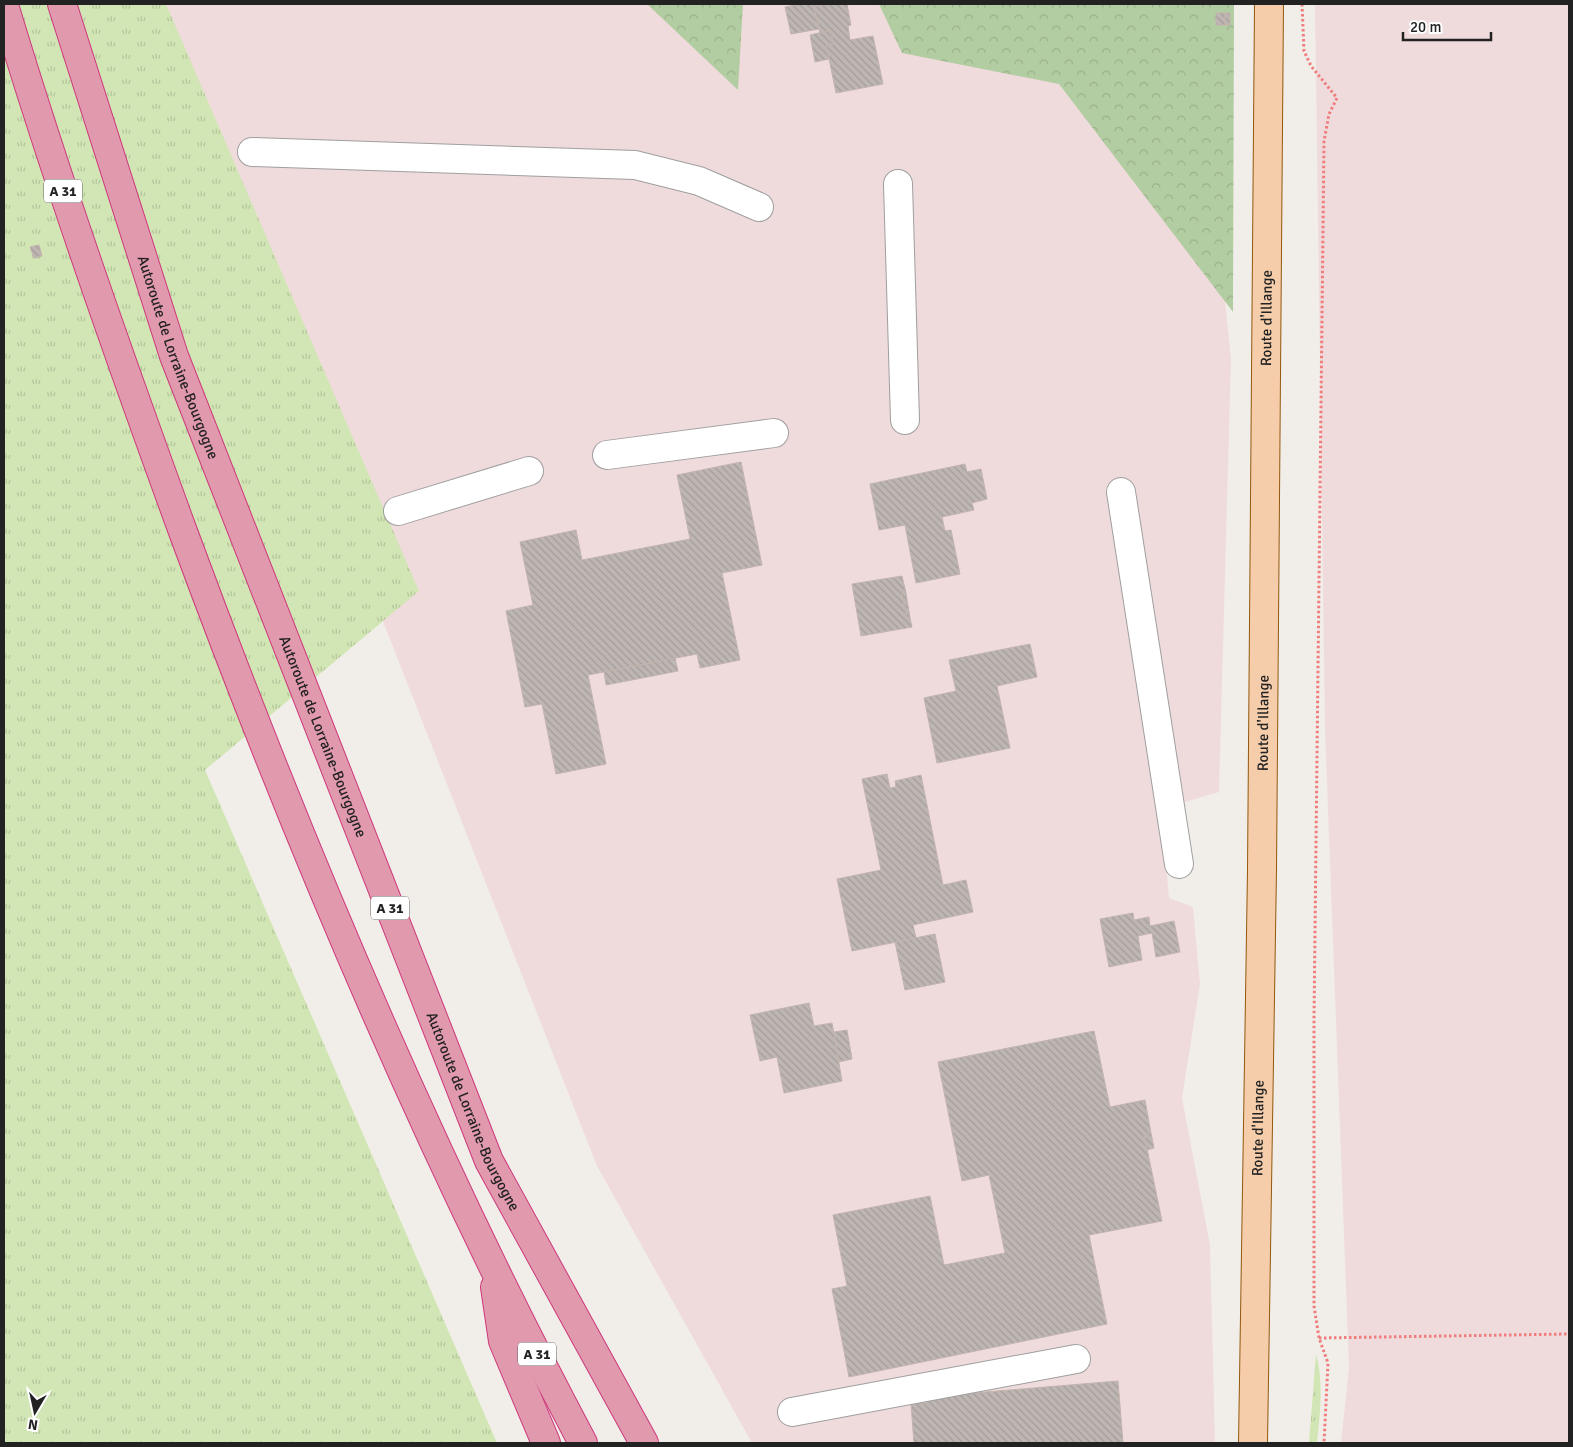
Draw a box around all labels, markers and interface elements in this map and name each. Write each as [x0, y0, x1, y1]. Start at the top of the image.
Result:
scale bar [1403, 10, 1490, 42]
text: 20 m [1410, 18, 1441, 36]
road number: A 31 [44, 180, 82, 202]
street label: Autoroute de Lorraine-Bourgogne [134, 253, 222, 462]
street label: Route d'Illange [1257, 270, 1276, 366]
street label: Autoroute de Lorraine-Bourgogne [275, 633, 370, 840]
street label: Route d'Illange [1254, 675, 1273, 771]
road number: A 31 [371, 896, 409, 920]
street label: Autoroute de Lorraine-Bourgogne [423, 1009, 524, 1214]
street label: Route d'Illange [1248, 1080, 1268, 1176]
road number: A 31 [518, 1342, 556, 1366]
north arrow [10, 1387, 60, 1437]
text: N [27, 1415, 39, 1434]

